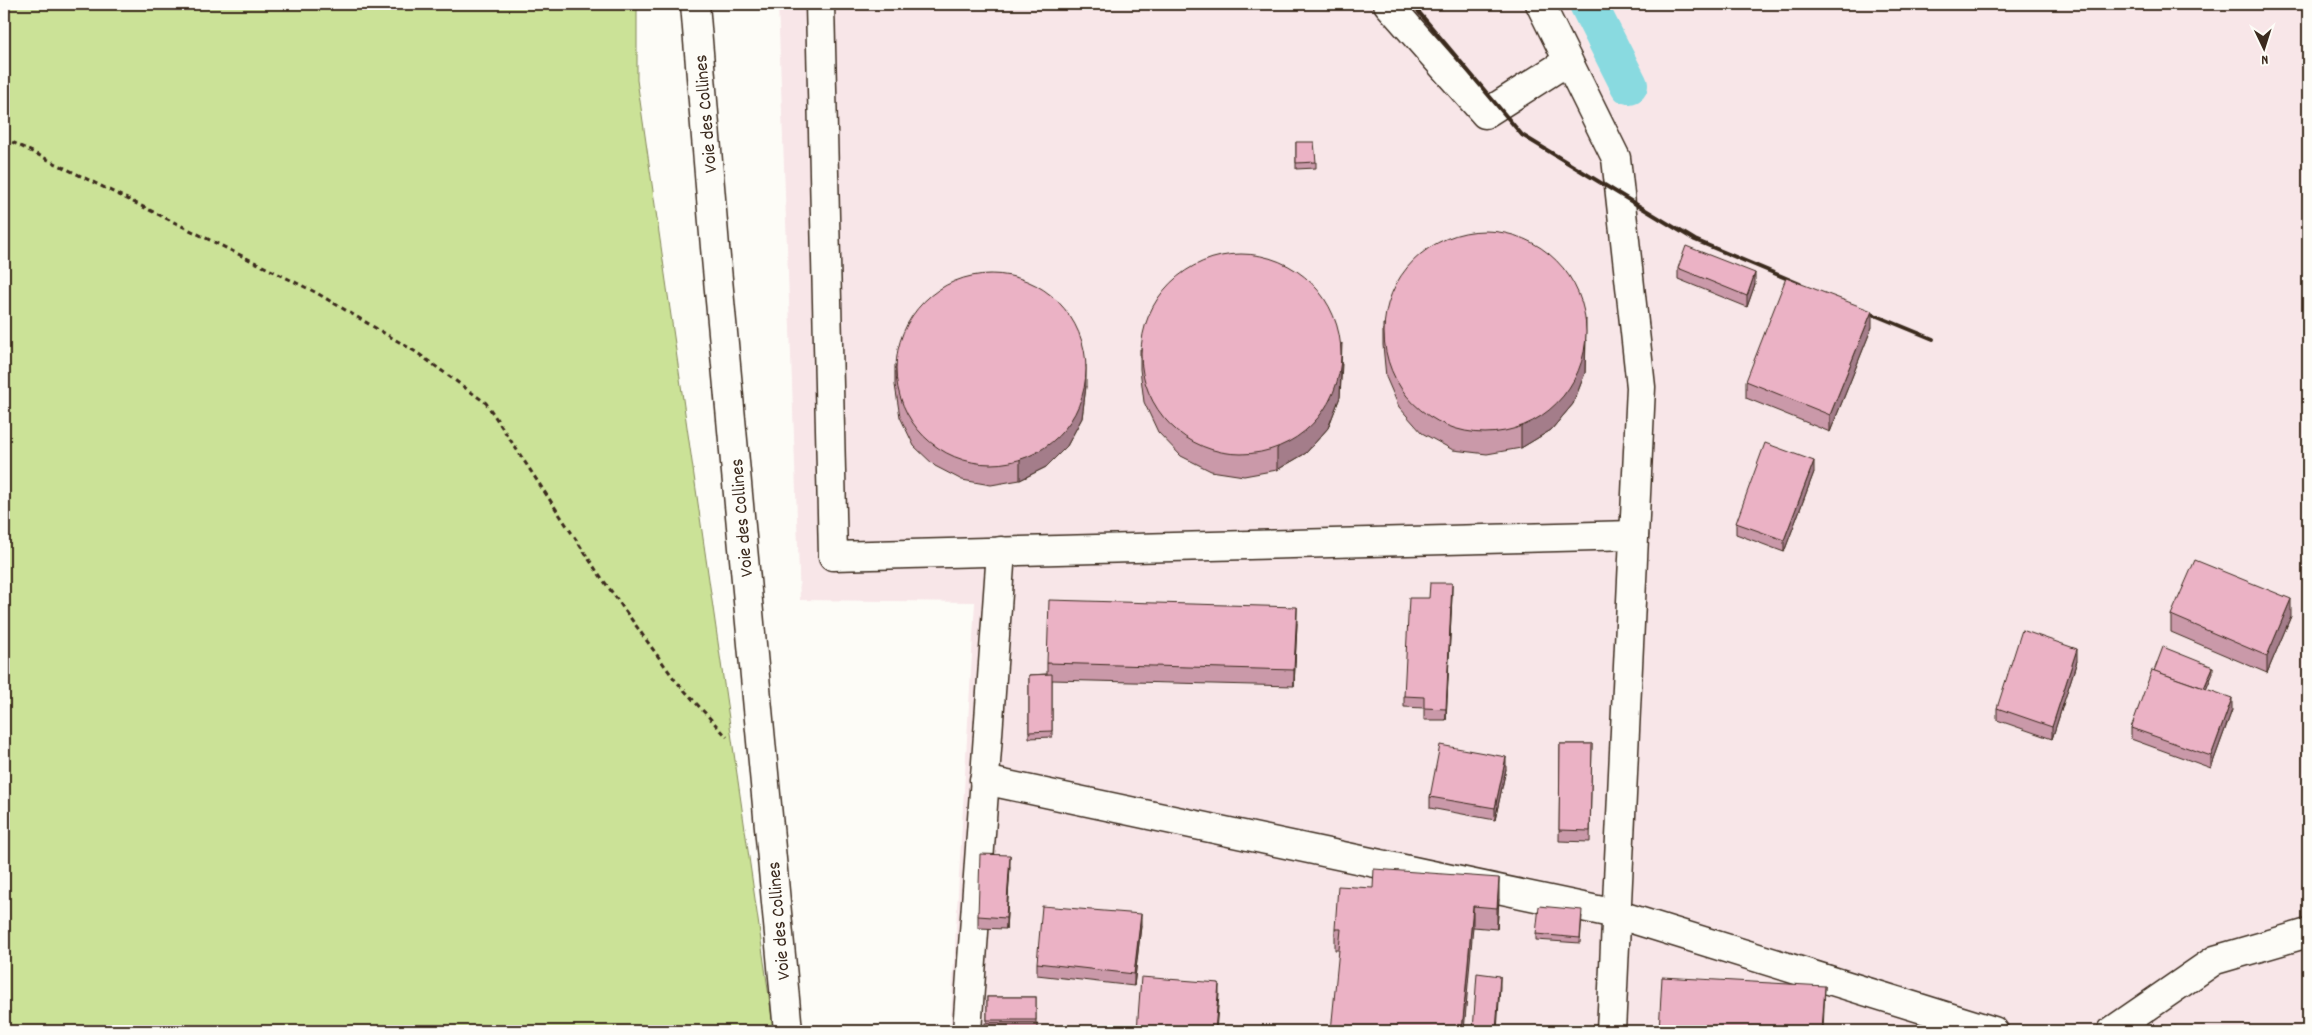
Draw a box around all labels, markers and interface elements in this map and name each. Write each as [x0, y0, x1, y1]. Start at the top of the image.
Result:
north arrow [2240, 22, 2290, 72]
text: N [2261, 49, 2269, 69]
street label: Voie des Collines [689, 53, 726, 174]
street label: Voie des Collines [725, 457, 762, 578]
street label: Voie des Collines [762, 860, 799, 981]

